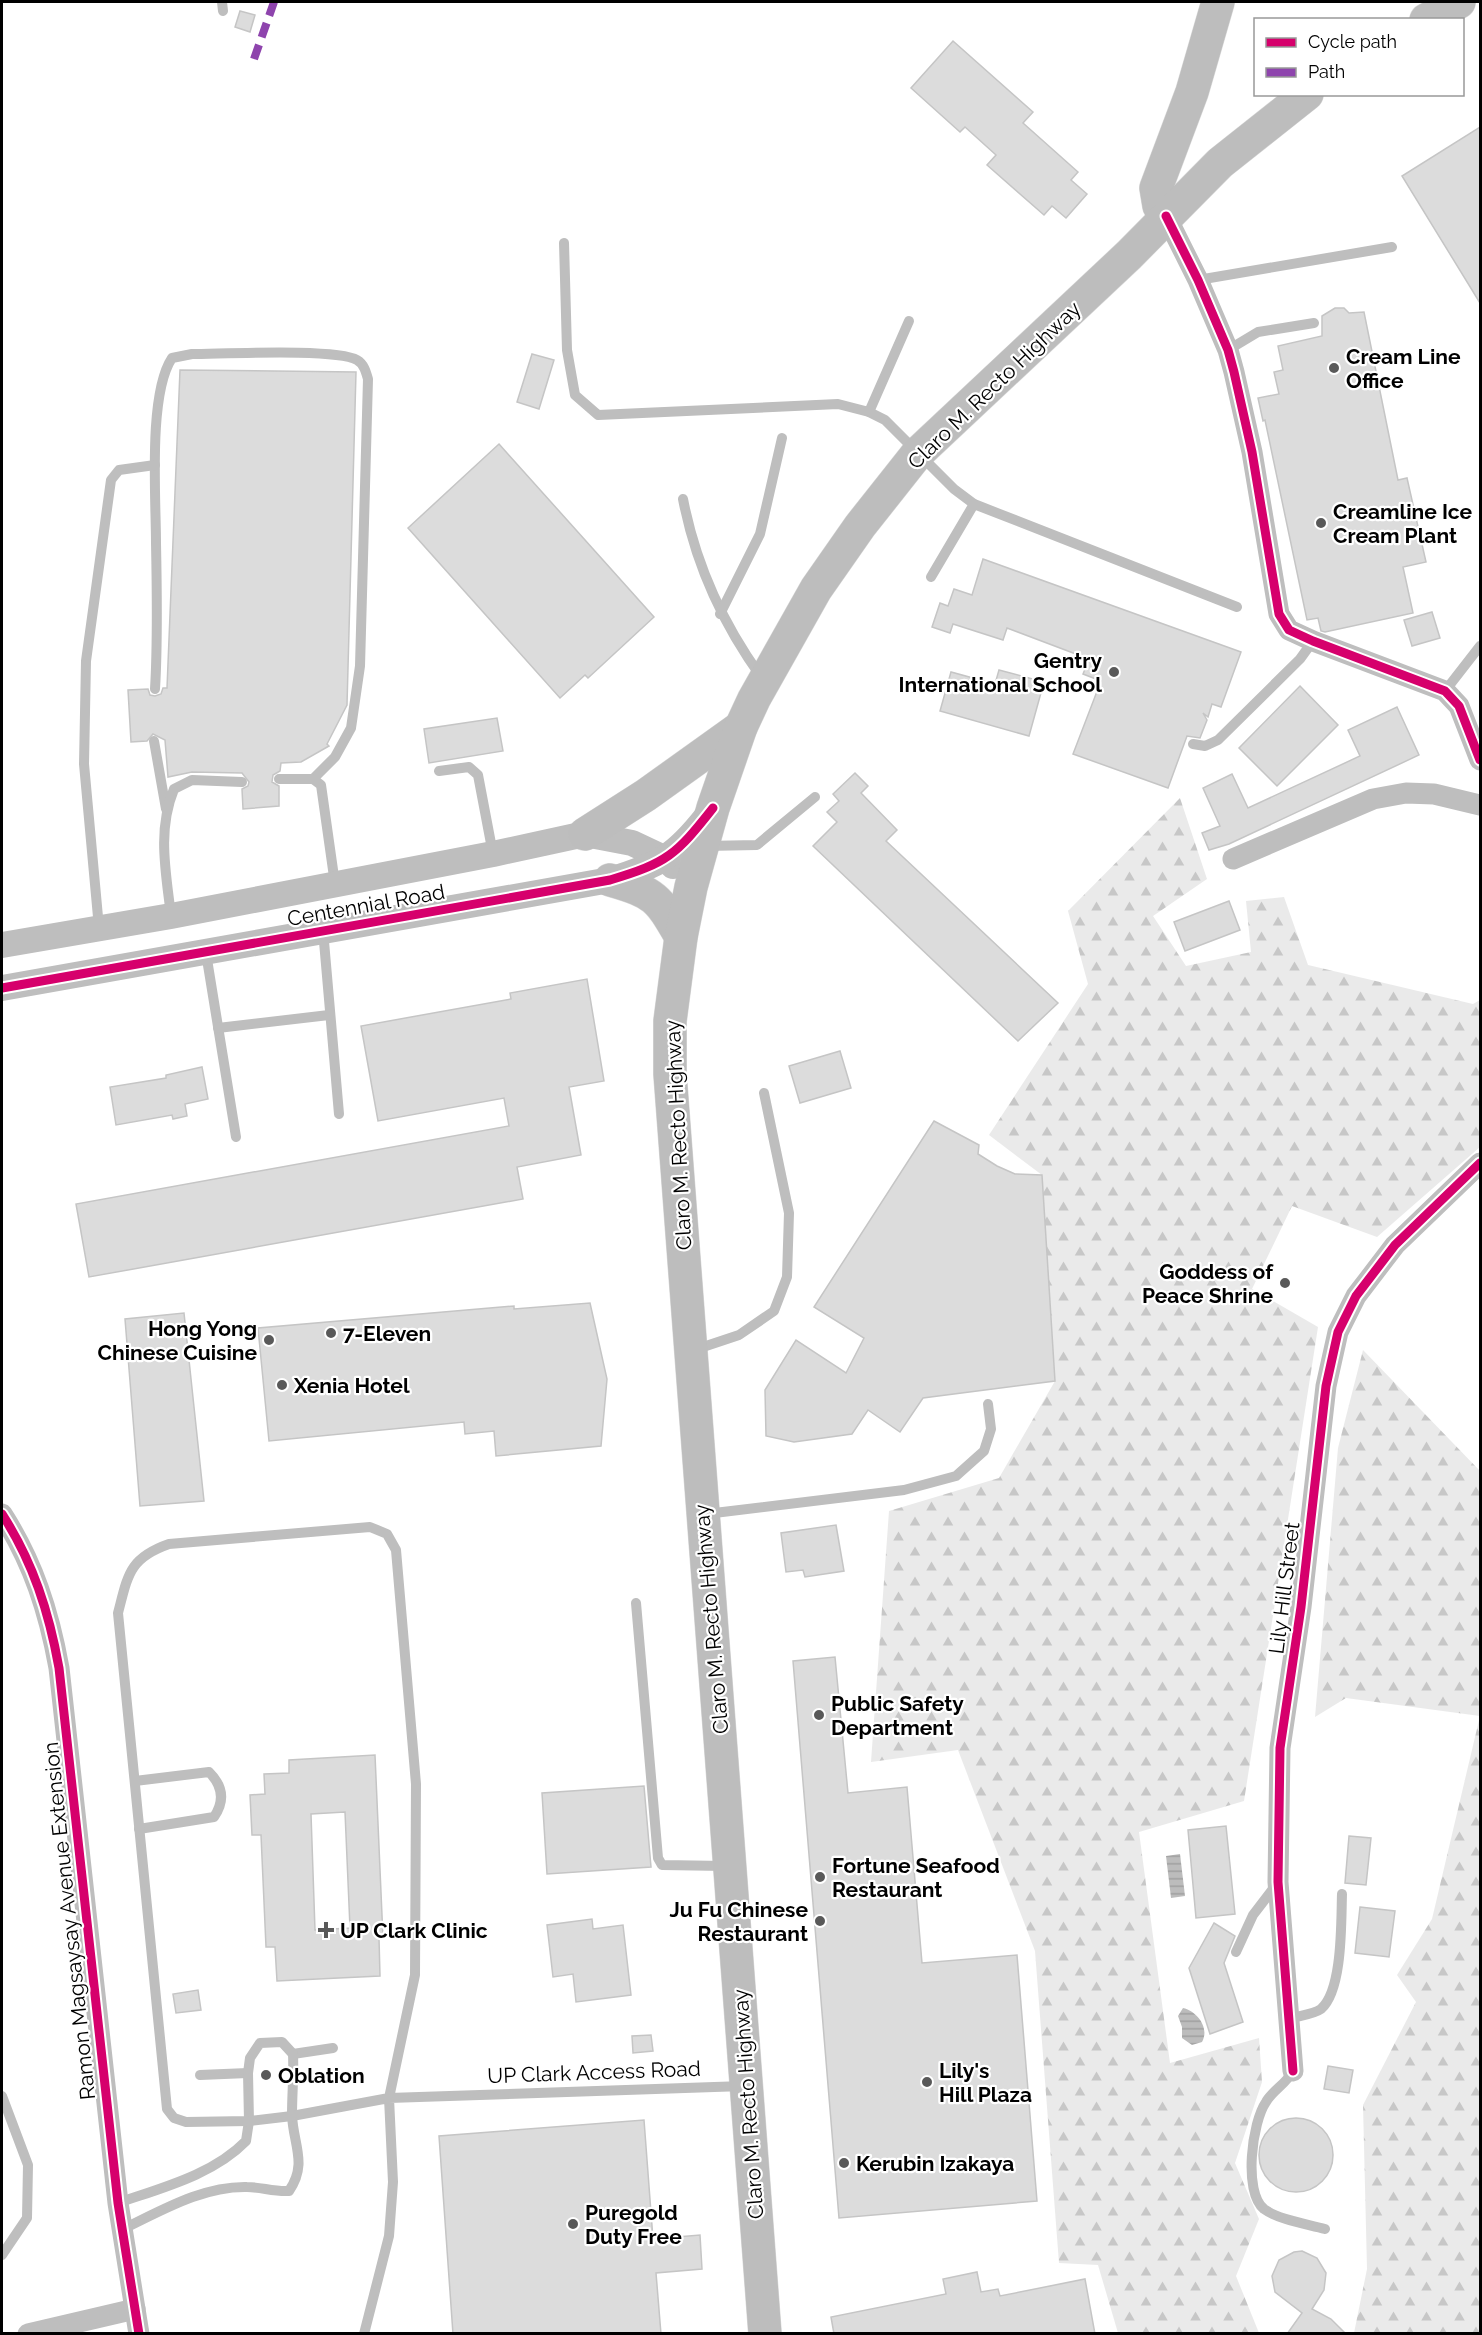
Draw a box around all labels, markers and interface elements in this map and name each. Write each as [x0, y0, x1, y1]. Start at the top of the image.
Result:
legend [1254, 18, 1464, 96]
text: Cycle path [1308, 31, 1397, 52]
text: Path [1308, 61, 1345, 82]
street label: Claro M. Recto Highway [902, 296, 1086, 474]
place label: Cream Line Office [1346, 344, 1461, 393]
marker: Cream Line Office [1327, 361, 1341, 375]
place label: Creamline Ice Cream Plant [1333, 499, 1472, 548]
marker: Creamline Ice Cream Plant [1314, 516, 1328, 530]
place label: Gentry International School [899, 648, 1102, 697]
marker: Gentry International School [1107, 665, 1121, 679]
street label: Centennial Road [285, 879, 447, 931]
street label: Claro M. Recto Highway [659, 1019, 697, 1251]
place label: Goddess of Peace Shrine [1142, 1259, 1274, 1308]
marker: Goddess of Peace Shrine [1278, 1276, 1292, 1290]
place label: Hong Yong Chinese Cuisine [98, 1316, 257, 1365]
place label: 7-Eleven [343, 1321, 431, 1346]
marker: 7-Eleven [324, 1326, 338, 1340]
marker: Hong Yong Chinese Cuisine [262, 1333, 276, 1347]
place label: Xenia Hotel [293, 1373, 410, 1398]
marker: Xenia Hotel [275, 1378, 289, 1392]
street label: Claro M. Recto Highway [689, 1503, 733, 1735]
street label: Lily Hill Street [1264, 1521, 1304, 1655]
place label: Public Safety Department [831, 1691, 964, 1740]
marker: Public Safety Department [812, 1708, 826, 1722]
street label: Ramon Magsaysay Avenue Extension [38, 1741, 100, 2101]
place label: Fortune Seafood Restaurant [832, 1853, 1000, 1902]
marker: Fortune Seafood Restaurant [813, 1870, 827, 1884]
place label: Ju Fu Chinese Restaurant [670, 1897, 808, 1946]
marker: Ju Fu Chinese Restaurant [813, 1914, 827, 1928]
place label: UP Clark Clinic [340, 1918, 488, 1943]
marker: UP Clark Clinic [317, 1921, 335, 1939]
street label: Claro M. Recto Highway [727, 1988, 769, 2220]
street label: UP Clark Access Road [487, 2056, 701, 2088]
place label: Lily's Hill Plaza [939, 2058, 1032, 2107]
place label: Oblation [278, 2063, 365, 2088]
marker: Oblation [259, 2068, 273, 2082]
marker: Lily's Hill Plaza [920, 2075, 934, 2089]
place label: Kerubin Izakaya [856, 2151, 1014, 2176]
marker: Kerubin Izakaya [837, 2156, 851, 2170]
place label: Puregold Duty Free [585, 2200, 682, 2249]
marker: Puregold Duty Free [566, 2217, 580, 2231]

